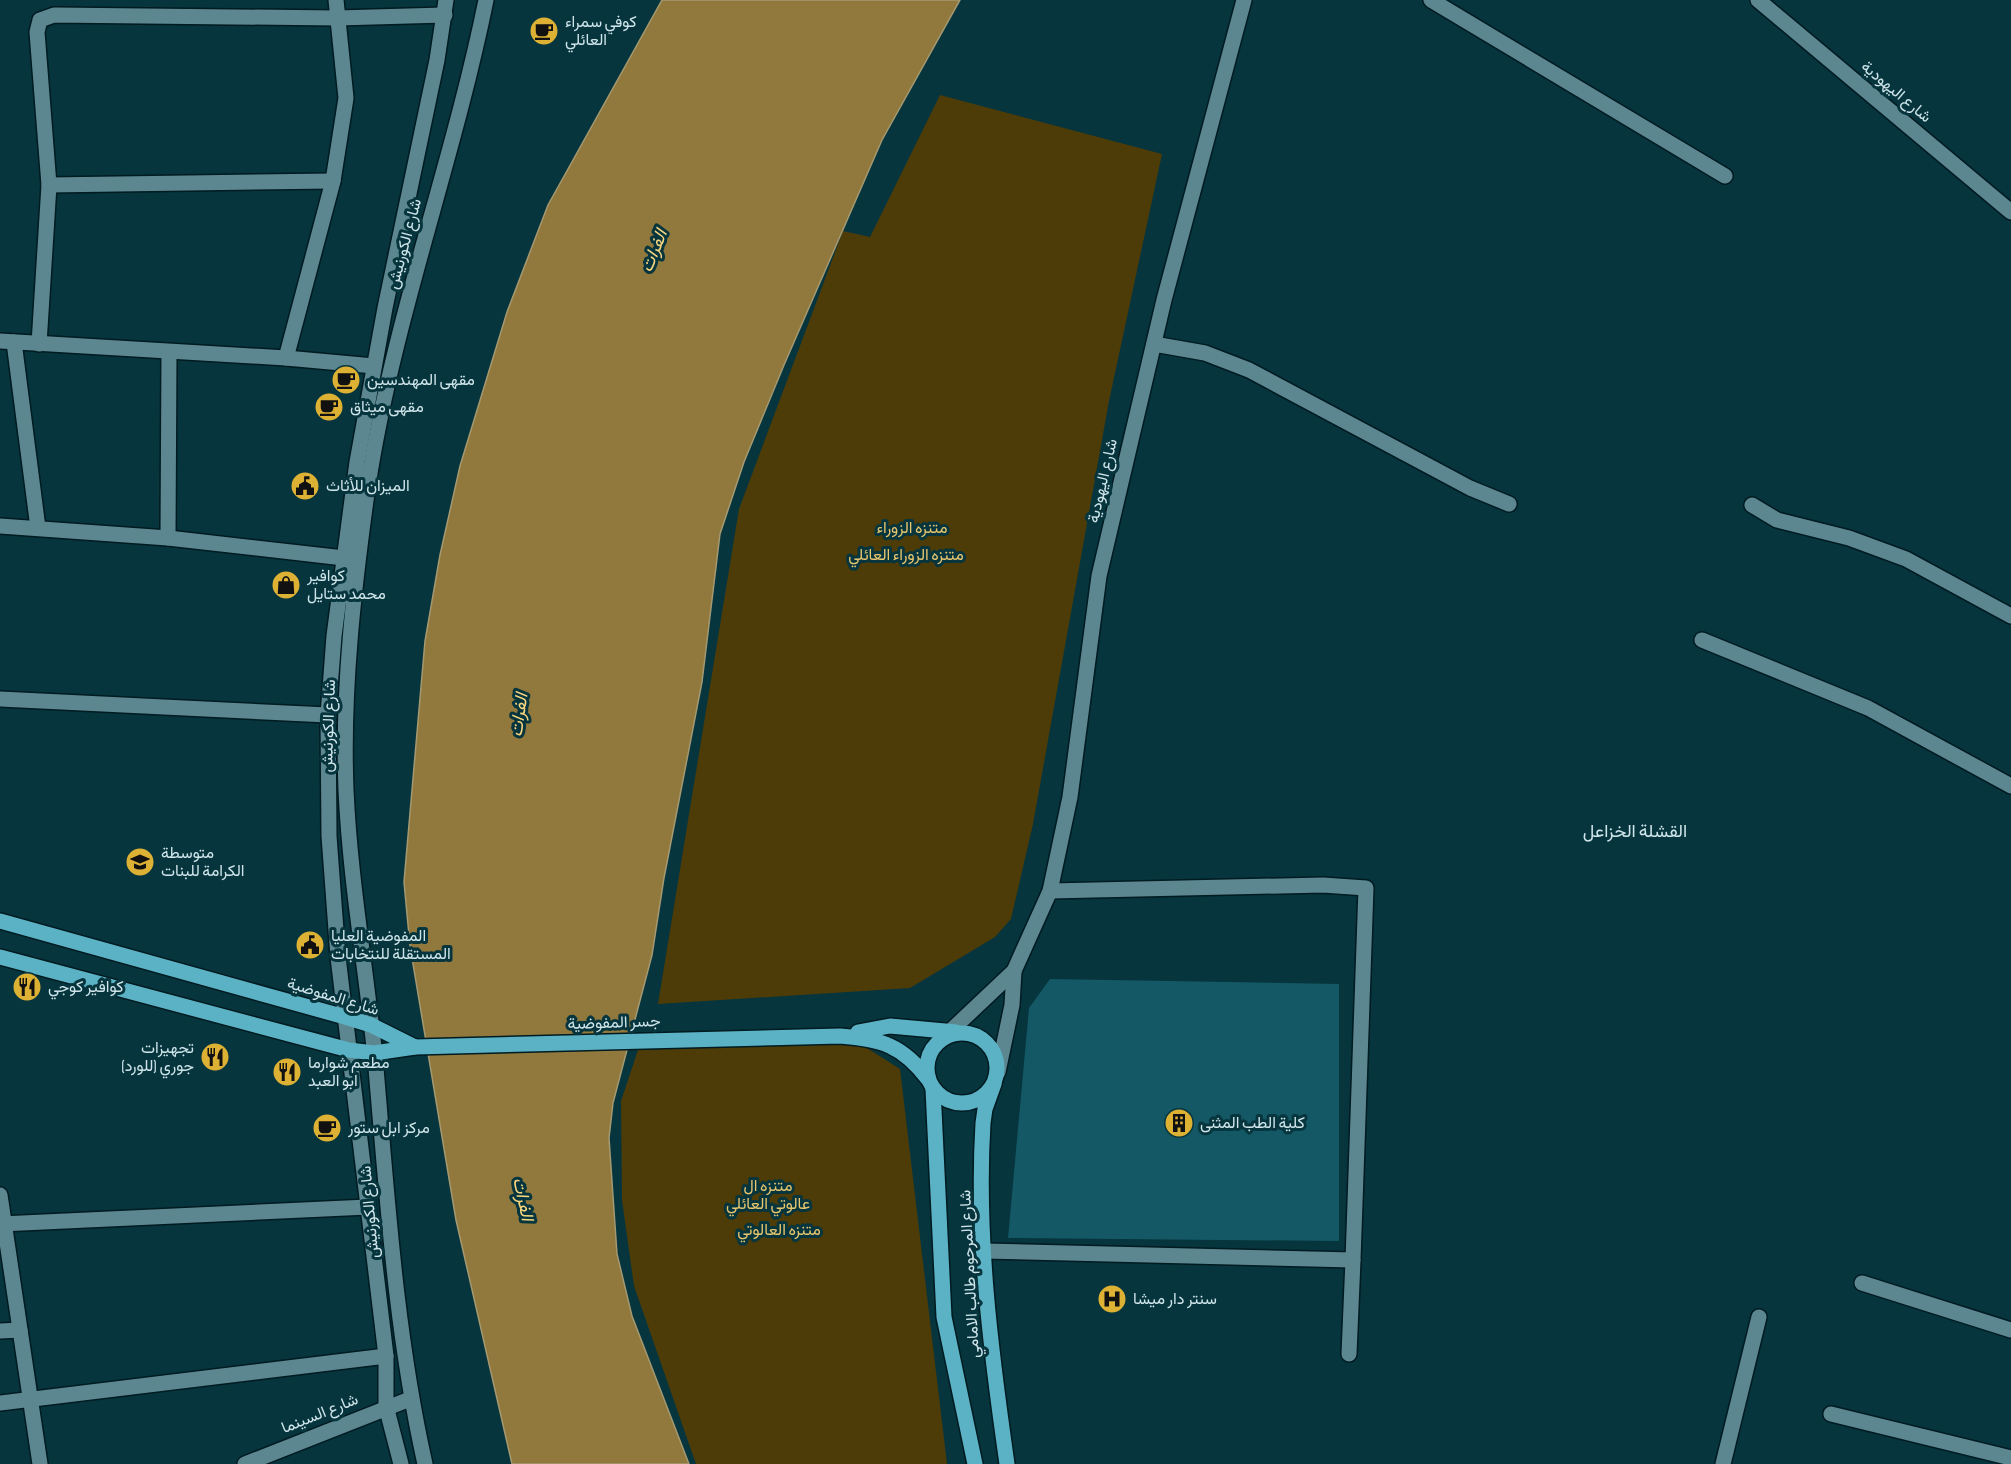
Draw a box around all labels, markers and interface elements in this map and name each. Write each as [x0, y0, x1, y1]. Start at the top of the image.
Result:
place label: كوفي سمراء العائلي [565, 13, 637, 53]
cafe icon: كوفي سمراء العائلي [528, 15, 560, 47]
street label: شارع اليهودية [1856, 57, 1935, 128]
street label: شارع الكورنيش [384, 197, 427, 292]
water label: الفرات [636, 225, 673, 275]
cafe icon: مقهى المهندسين [330, 364, 362, 396]
place label: مقهى المهندسين [367, 371, 475, 390]
cafe icon: مقهى ميثاق [313, 391, 345, 423]
place label: مقهى ميثاق [350, 398, 424, 417]
street label: شارع اليهودية [1084, 437, 1123, 525]
public building icon: الميزان للأثاث [289, 470, 321, 502]
place label: الميزان للأثاث [326, 477, 410, 496]
park label: متنزه الزوراء [877, 519, 947, 538]
park label: متنزه الزوراء العائلي [848, 546, 964, 568]
place label: كوافير محمد ستايل [306, 567, 386, 604]
shop icon: كوافير محمد ستايل [270, 569, 302, 601]
street label: شارع الكورنيش [318, 679, 341, 773]
water label: الفرات [506, 690, 533, 738]
district label: القشلة الخزاعل [1583, 821, 1687, 842]
place label: متوسطة الكرامة للبنات [161, 844, 244, 881]
school or university icon: متوسطة الكرامة للبنات [124, 846, 156, 878]
place label: المفوضية العليا المستقلة للنتخابات [331, 927, 451, 964]
public building icon: المفوضية العليا المستقلة للنتخابات [294, 929, 326, 961]
restaurant icon: كوافير كوجي [11, 971, 43, 1003]
street label: شارع المفوضية [285, 974, 381, 1021]
place label: كوافير كوجي [48, 978, 124, 1000]
street label: جسر المفوضية [567, 1012, 661, 1034]
place label: تجهيزات جوري (للورد) [121, 1039, 194, 1079]
restaurant icon: تجهيزات جوري (للورد) [199, 1041, 231, 1073]
place label: مطعم شوارما ابو العبد [308, 1054, 390, 1091]
restaurant icon: مطعم شوارما ابو العبد [271, 1056, 303, 1088]
building icon: كلية الطب المثنى [1163, 1107, 1195, 1139]
cafe icon: مركز ابل ستور [311, 1112, 343, 1144]
place label: كلية الطب المثنى [1200, 1114, 1305, 1133]
place label: مركز ابل ستور [347, 1119, 430, 1138]
street label: شارع الكورنيش [356, 1165, 385, 1259]
water label: الفرات [508, 1175, 538, 1224]
park label: متنزه ال عالوتي العائلي [726, 1177, 810, 1217]
street label: شارع المرحوم طالب الامامي [956, 1189, 987, 1359]
park label: متنزه العالوتي [737, 1221, 821, 1243]
hospital icon: سنتر دار ميشا [1096, 1283, 1128, 1315]
place label: سنتر دار ميشا [1133, 1290, 1217, 1309]
street label: شارع السينما [279, 1390, 362, 1439]

